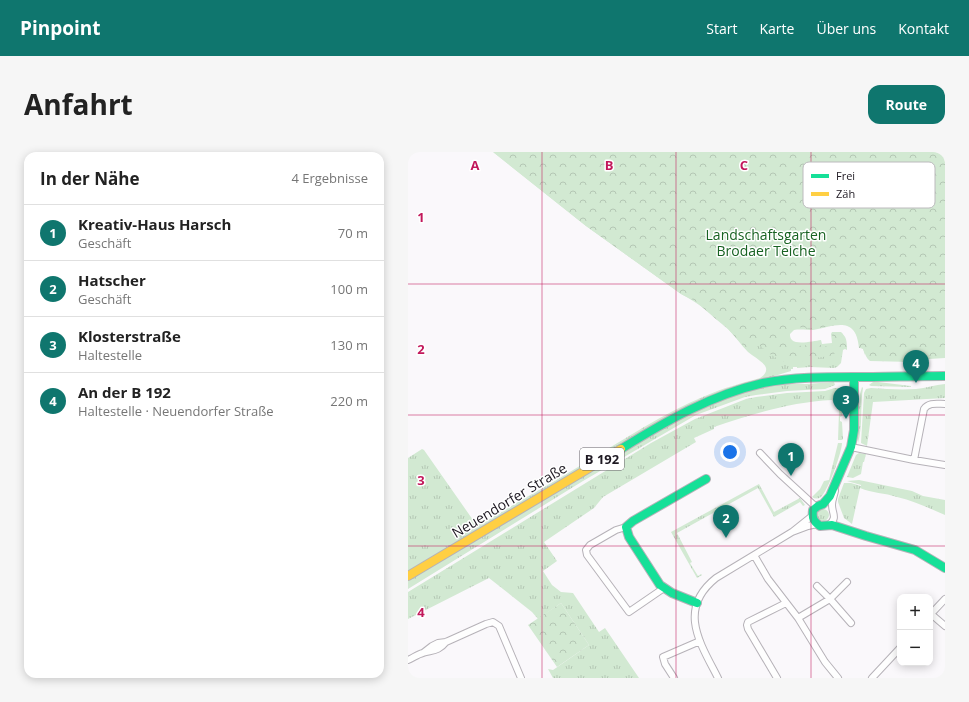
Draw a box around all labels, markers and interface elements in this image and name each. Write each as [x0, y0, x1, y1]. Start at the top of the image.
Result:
text: Pinpoint [20, 15, 101, 41]
text: Start [706, 19, 738, 38]
text: Karte [760, 19, 794, 38]
text: Über uns [816, 19, 876, 38]
text: Kontakt [898, 19, 949, 38]
text: Anfahrt [24, 85, 133, 123]
button: Route [868, 85, 945, 124]
text: A [471, 156, 480, 174]
text: B [605, 156, 614, 174]
text: C [740, 156, 748, 174]
legend [803, 162, 935, 208]
text: In der Nähe [40, 167, 139, 190]
text: Frei [836, 168, 855, 183]
text: 4 Ergebnisse [291, 169, 368, 187]
text: Zäh [836, 186, 855, 201]
text: 1 [417, 208, 425, 226]
text: Kreativ-Haus Harsch [78, 214, 231, 234]
text: 1 [49, 224, 57, 242]
text: 70 m [338, 224, 368, 242]
park label: Landschaftsgarten Brodaer Teiche [706, 225, 826, 260]
text: Geschäft [78, 234, 131, 252]
text: Hatscher [78, 270, 146, 290]
text: 2 [49, 280, 57, 298]
text: 100 m [330, 280, 368, 298]
text: Geschäft [78, 290, 131, 308]
text: Klosterstraße [78, 326, 181, 346]
text: 3 [49, 336, 57, 354]
text: 130 m [330, 336, 368, 354]
text: 2 [417, 340, 425, 358]
text: Haltestelle [78, 346, 142, 364]
pin: 4 [903, 350, 929, 383]
text: An der B 192 [78, 382, 171, 402]
pin: 3 [833, 386, 859, 419]
text: 4 [49, 392, 57, 410]
text: 220 m [330, 392, 368, 410]
text: Haltestelle · Neuendorfer Straße [78, 402, 274, 420]
your location [720, 442, 740, 462]
pin: 1 [778, 443, 804, 476]
road number: B 192 [580, 448, 624, 470]
street label: Neuendorfer Straße [448, 458, 570, 542]
text: 3 [417, 471, 425, 489]
pin: 2 [713, 505, 739, 538]
map controls [897, 594, 933, 666]
button: + [897, 594, 933, 630]
text: 4 [417, 603, 425, 621]
button: − [897, 630, 933, 666]

